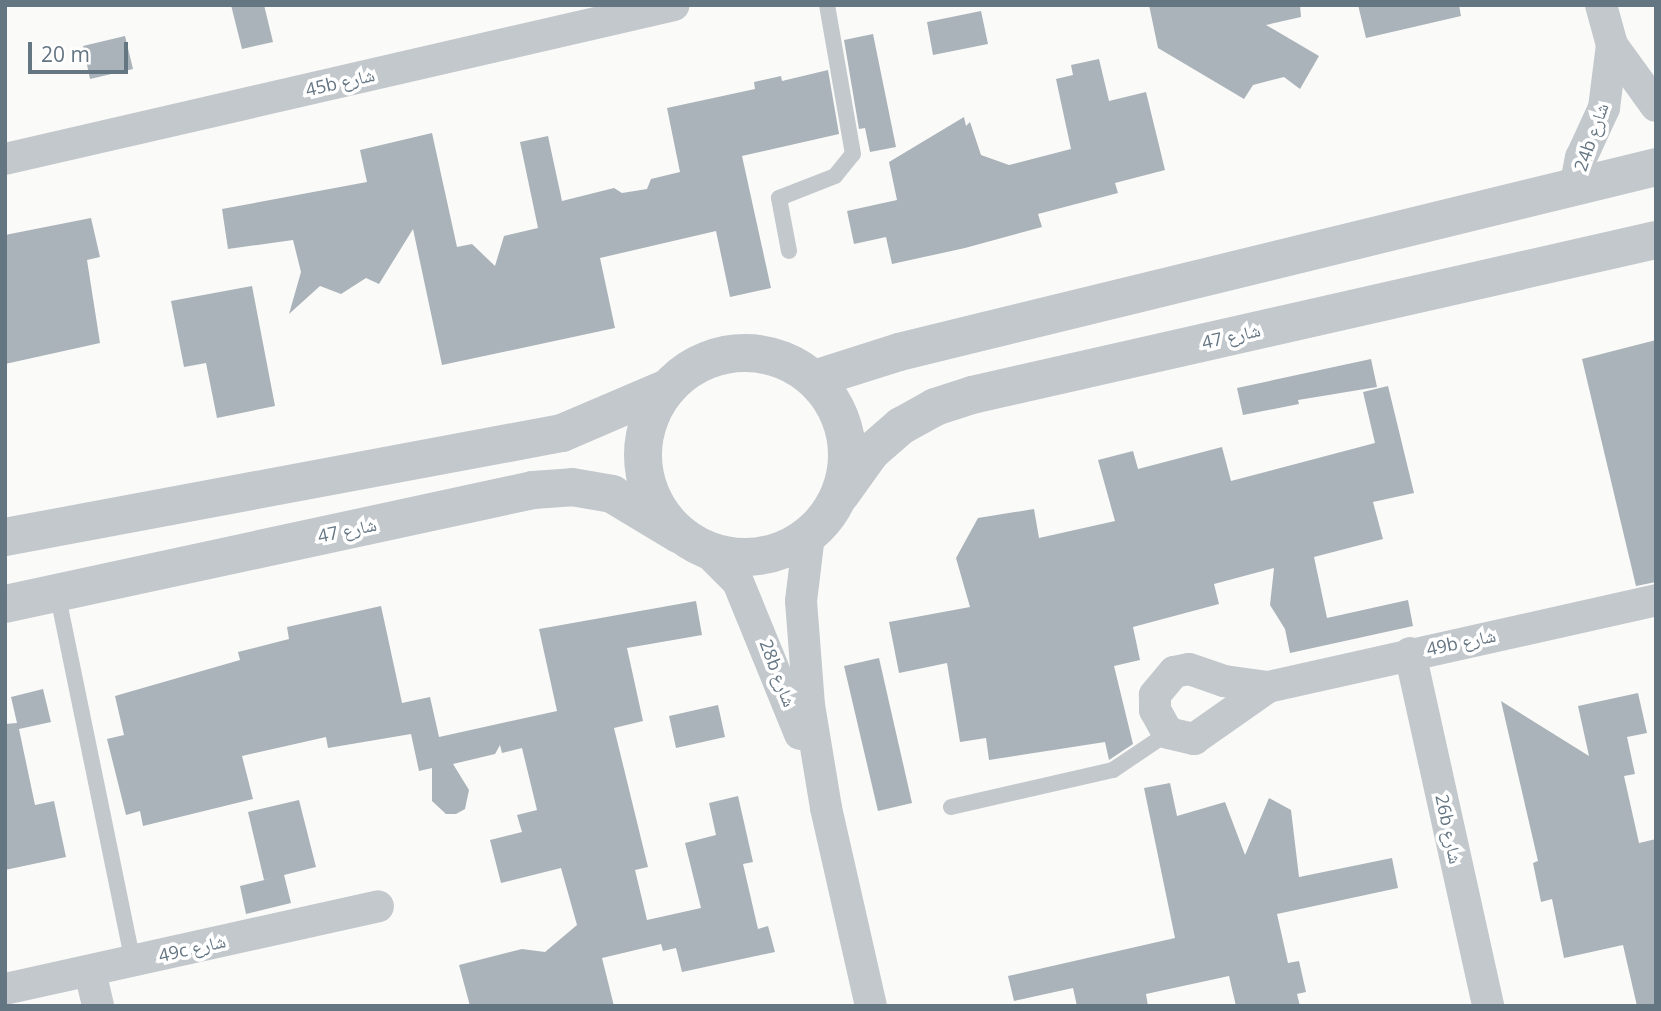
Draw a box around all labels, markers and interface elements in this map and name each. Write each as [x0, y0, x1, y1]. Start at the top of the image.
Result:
scale bar [32, 28, 131, 72]
text: 20 m [41, 40, 90, 68]
street label: 45b شارع [303, 64, 377, 100]
street label: 24b شارع [1569, 100, 1613, 174]
street label: شارع 47 [1200, 319, 1262, 353]
street label: شارع 47 [316, 513, 378, 547]
street label: 49b شارع [1424, 624, 1498, 660]
street label: 28b شارع [755, 636, 801, 710]
street label: 26b شارع [1431, 792, 1467, 866]
street label: 49c شارع [156, 930, 228, 966]

